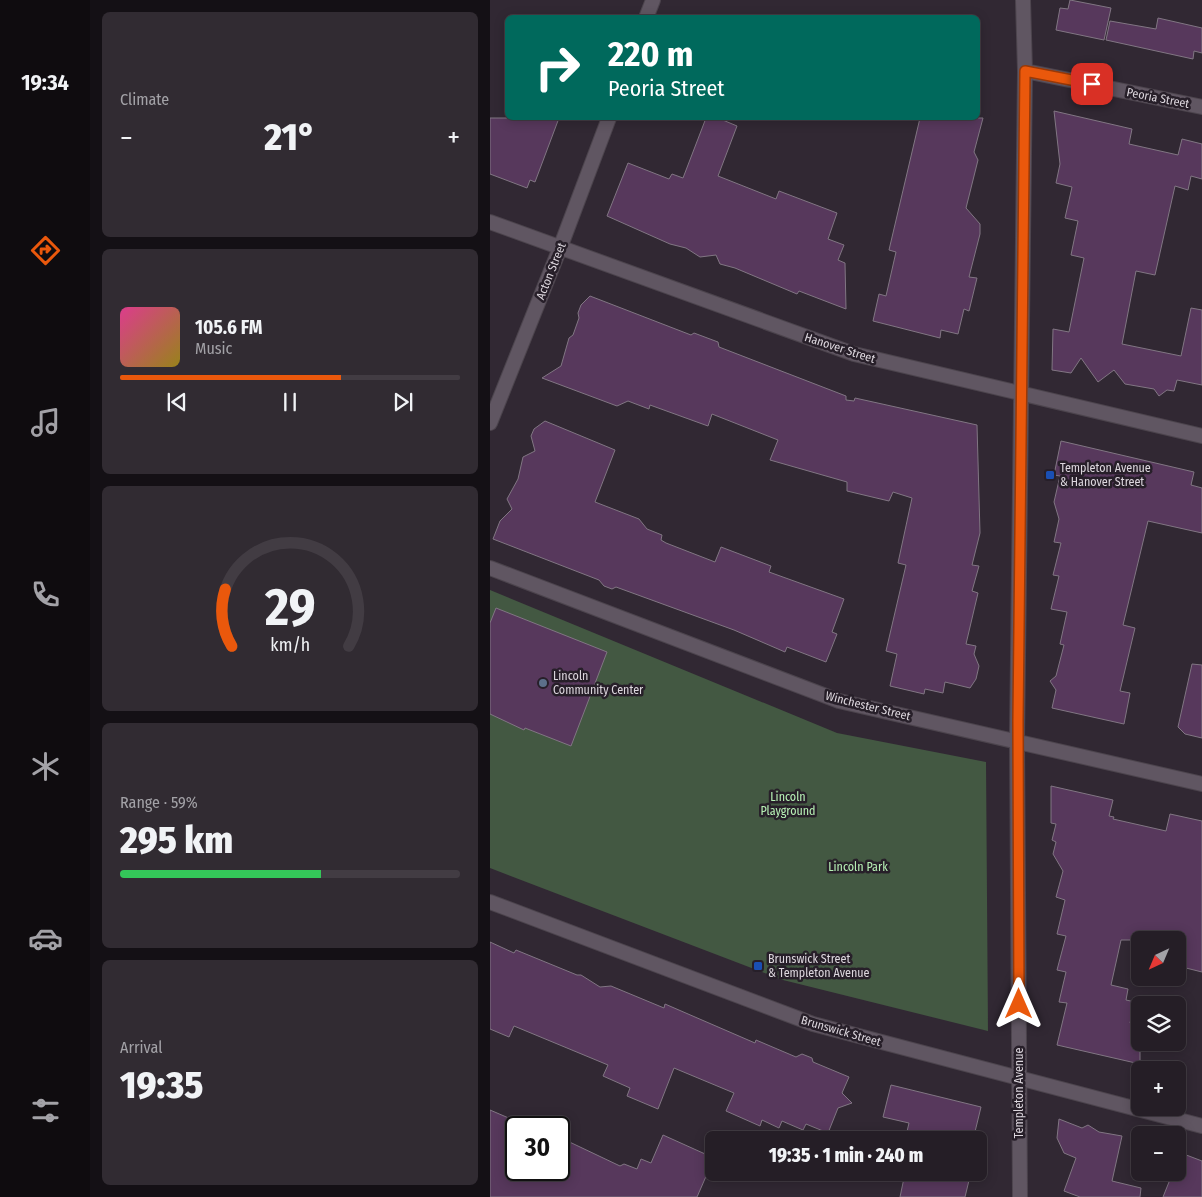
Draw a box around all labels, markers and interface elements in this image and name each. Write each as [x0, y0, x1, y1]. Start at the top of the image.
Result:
text: 220 m [608, 33, 694, 75]
icon: right [525, 35, 590, 100]
pin [1071, 63, 1113, 105]
text: 19:34 [21, 69, 69, 96]
icon: arrive [1078, 70, 1106, 98]
text: Peoria Street [608, 75, 725, 102]
street label: Peoria Street [1125, 85, 1191, 111]
text: Climate [120, 90, 169, 109]
text: 21° [264, 114, 316, 160]
text: − [120, 121, 133, 154]
text: + [447, 121, 460, 154]
icon: directions [28, 233, 63, 268]
street label: Acton Street [533, 240, 569, 302]
text: 105.6 FM [195, 316, 262, 339]
street label: Hanover Street [803, 330, 877, 366]
text: Music [195, 339, 232, 358]
icon: previous [163, 388, 191, 416]
icon: pause [276, 388, 304, 416]
icon: next [389, 388, 417, 416]
icon: music [28, 405, 63, 440]
place label: Templeton Avenue & Hanover Street [1060, 461, 1151, 489]
marker: Templeton Avenue & Hanover Street [1044, 469, 1056, 481]
text: 29 [264, 576, 315, 639]
icon: phone [28, 577, 63, 612]
text: km/h [270, 634, 310, 656]
place label: Lincoln Community Center [553, 669, 644, 697]
marker: Lincoln Community Center [537, 677, 549, 689]
street label: Winchester Street [824, 689, 912, 723]
icon: climate [28, 749, 63, 784]
park label: Lincoln Playground [760, 790, 816, 818]
text: Range · 59% [120, 793, 198, 812]
text: 295 km [120, 817, 233, 863]
park label: Lincoln Park [828, 860, 888, 874]
icon: car [28, 921, 63, 956]
north arrow [1131, 931, 1186, 986]
map controls [1131, 931, 1186, 1181]
place label: Brunswick Street & Templeton Avenue [768, 952, 870, 980]
marker: Brunswick Street & Templeton Avenue [752, 960, 764, 972]
position arrow [992, 977, 1044, 1029]
button: layers [1131, 996, 1186, 1051]
street label: Brunswick Street [799, 1013, 883, 1049]
text: Arrival [120, 1038, 162, 1057]
street label: Templeton Avenue [1012, 1048, 1026, 1138]
button: + [1131, 1061, 1186, 1116]
text: 19:35 [120, 1062, 203, 1108]
icon: filters [28, 1093, 63, 1128]
speed limit sign: 30 [505, 1116, 570, 1181]
button: − [1131, 1126, 1186, 1181]
text: 19:35 · 1 min · 240 m [769, 1144, 923, 1167]

